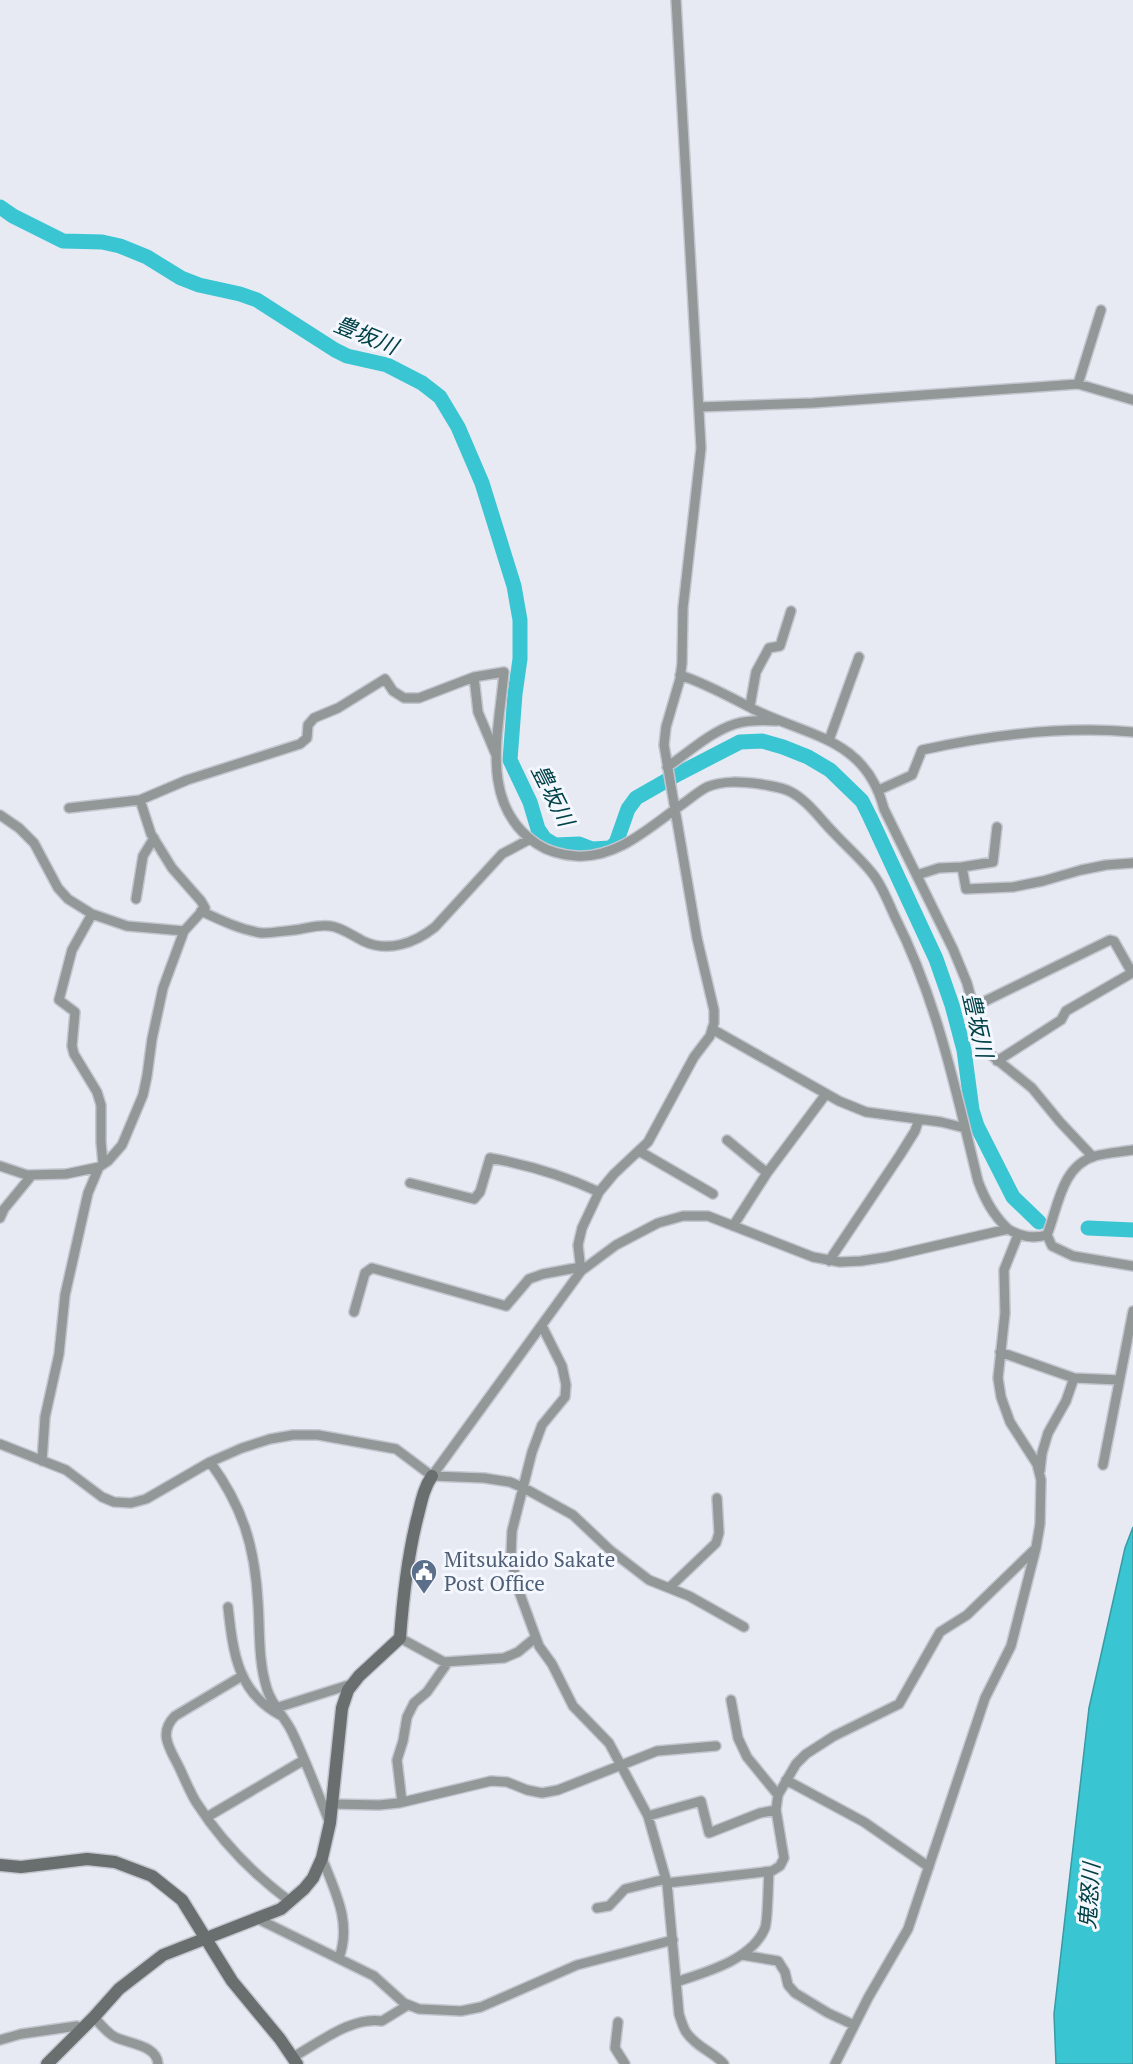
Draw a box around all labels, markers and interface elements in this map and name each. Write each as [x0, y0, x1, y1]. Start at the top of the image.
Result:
water label: 豊坂川 [330, 309, 404, 361]
water label: 豊坂川 [526, 759, 582, 833]
water label: 豊坂川 [957, 989, 1000, 1062]
place label: Mitsukaido Sakate Post Office [444, 1545, 615, 1597]
public building icon: Mitsukaido Sakate Post Office [409, 1557, 439, 1595]
water label: 鬼怒川 [1072, 1860, 1105, 1930]

